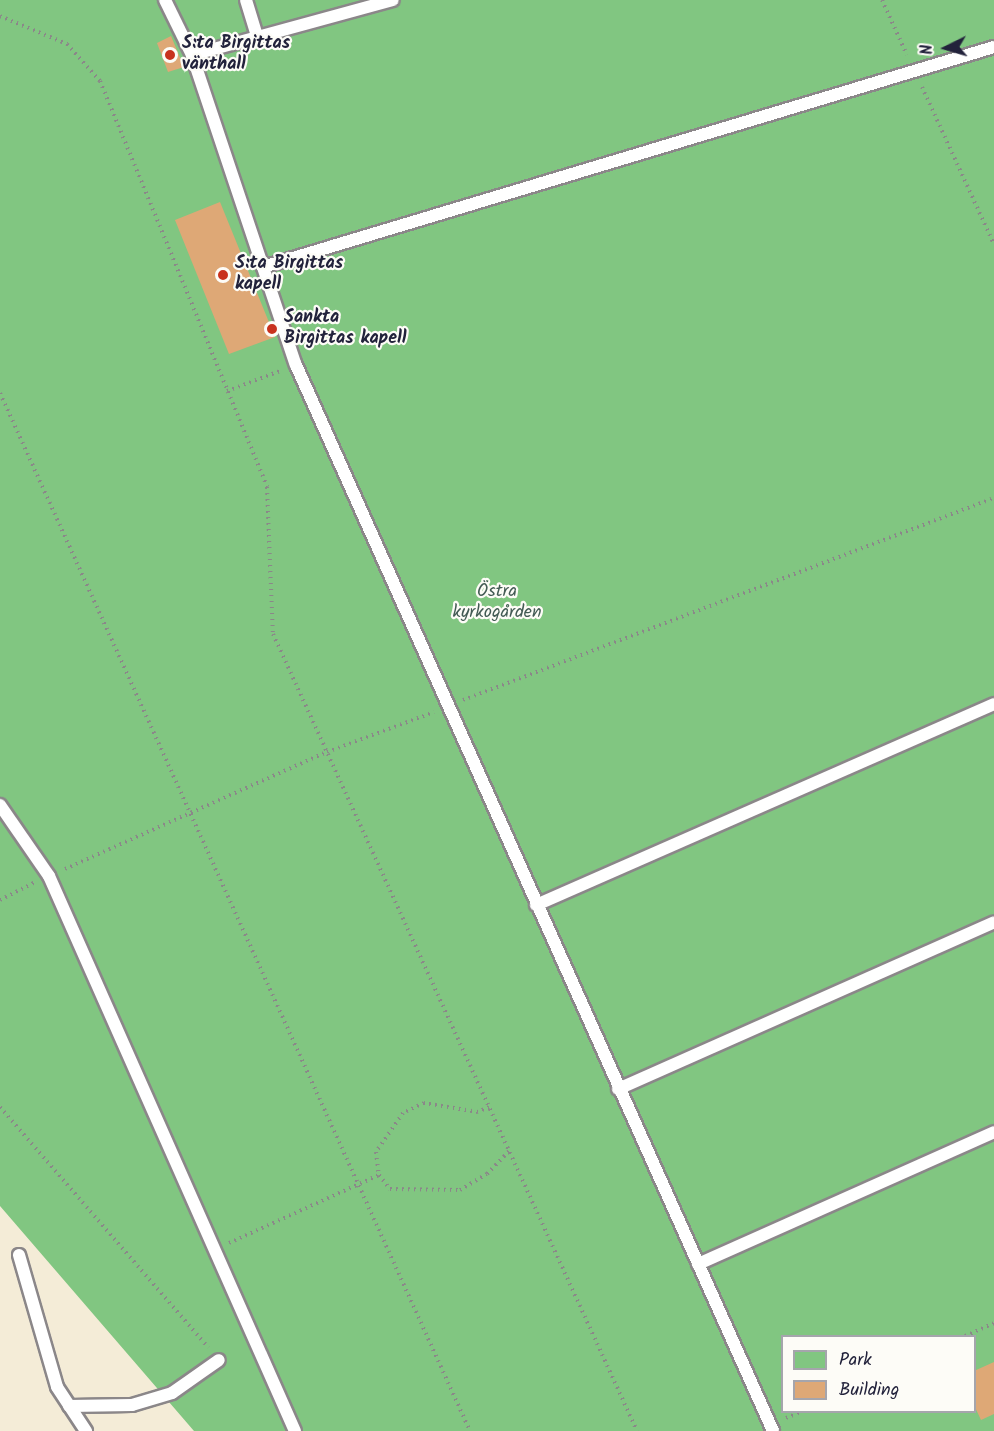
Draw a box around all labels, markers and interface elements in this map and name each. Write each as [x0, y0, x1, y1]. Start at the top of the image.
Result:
north arrow [916, 18, 976, 78]
place label: S:ta Birgittas vänthall [182, 34, 290, 76]
text: N [915, 43, 940, 56]
marker: S:ta Birgittas vänthall [163, 48, 177, 62]
place label: S:ta Birgittas kapell [235, 254, 343, 296]
marker: S:ta Birgittas kapell [216, 268, 230, 282]
place label: Sankta Birgittas kapell [284, 308, 407, 350]
marker: Sankta Birgittas kapell [265, 322, 279, 336]
park label: Östra kyrkogården [452, 582, 542, 624]
legend [781, 1335, 976, 1413]
text: Park [839, 1346, 872, 1375]
text: Building [839, 1376, 899, 1405]

